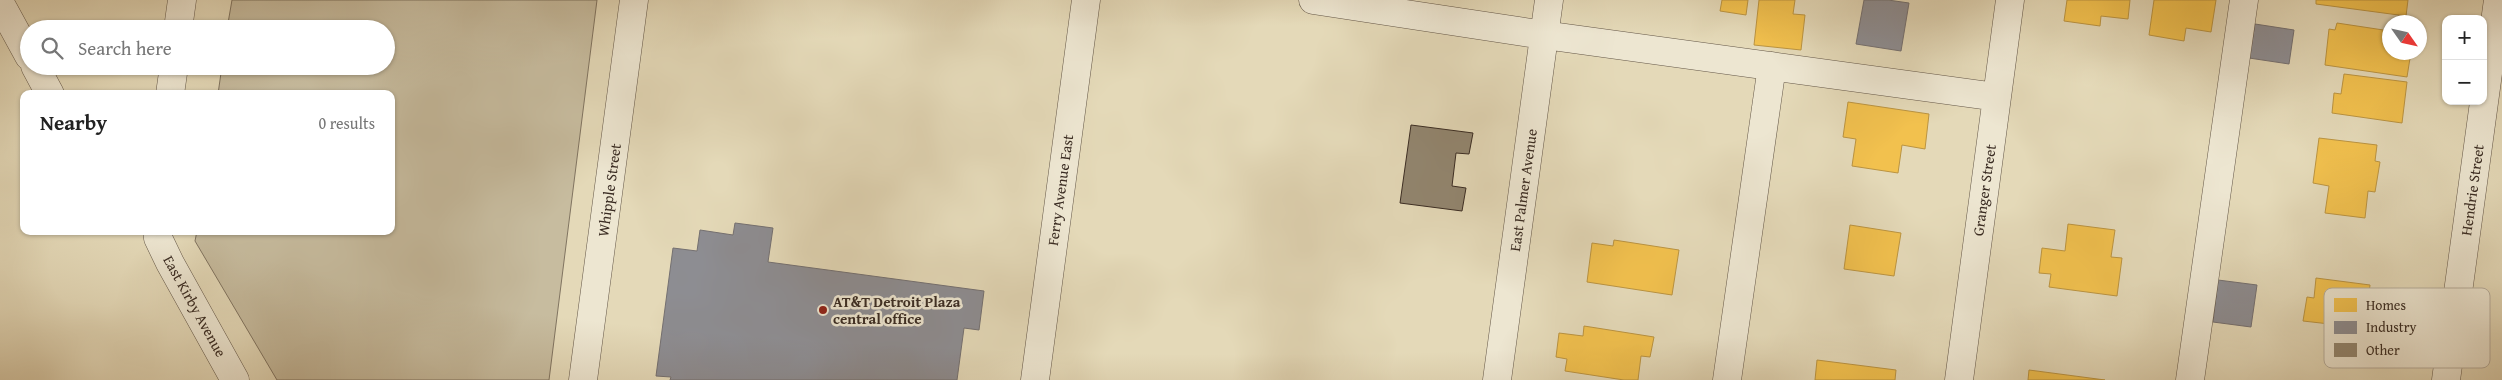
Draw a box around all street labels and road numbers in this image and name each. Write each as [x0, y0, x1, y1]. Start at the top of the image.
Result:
street label: East Palmer Avenue [1504, 127, 1542, 253]
street label: Ferry Avenue East [1042, 132, 1078, 247]
street label: Whipple Street [592, 141, 626, 238]
street label: Granger Street [1967, 142, 2001, 237]
street label: Hendrie Street [2455, 142, 2489, 237]
street label: East Kirby Avenue [158, 251, 232, 361]

